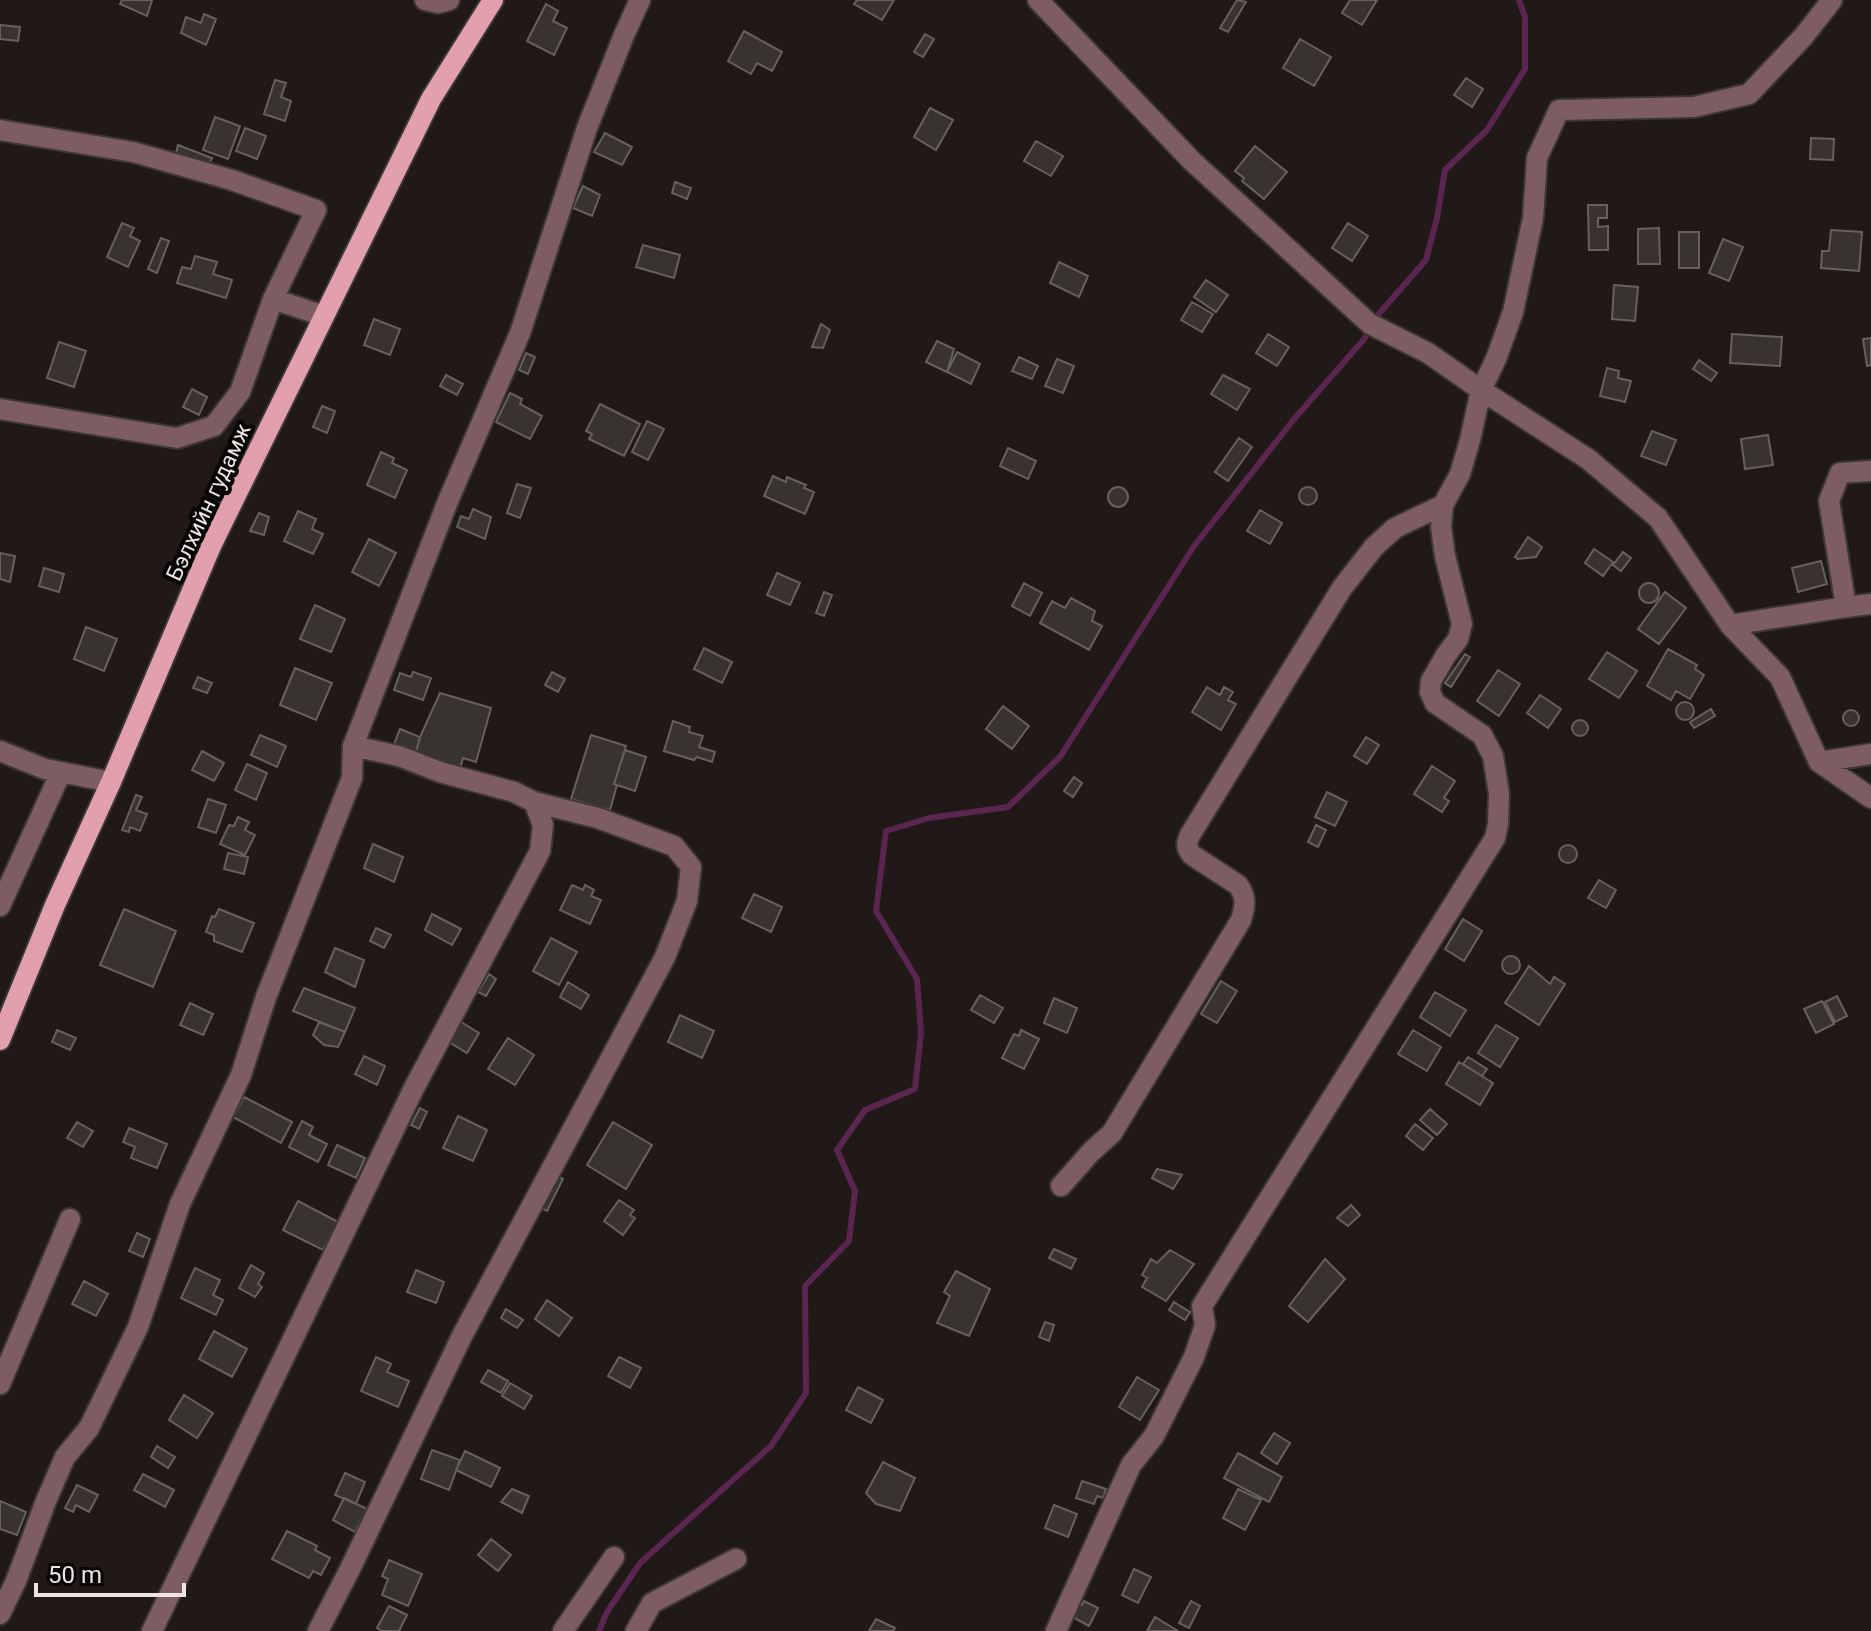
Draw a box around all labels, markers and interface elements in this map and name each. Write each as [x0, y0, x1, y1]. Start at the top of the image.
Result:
street label: Бэлхийн гудамж [161, 420, 256, 585]
scale bar [36, 1547, 184, 1597]
text: 50 m [48, 1561, 102, 1589]

